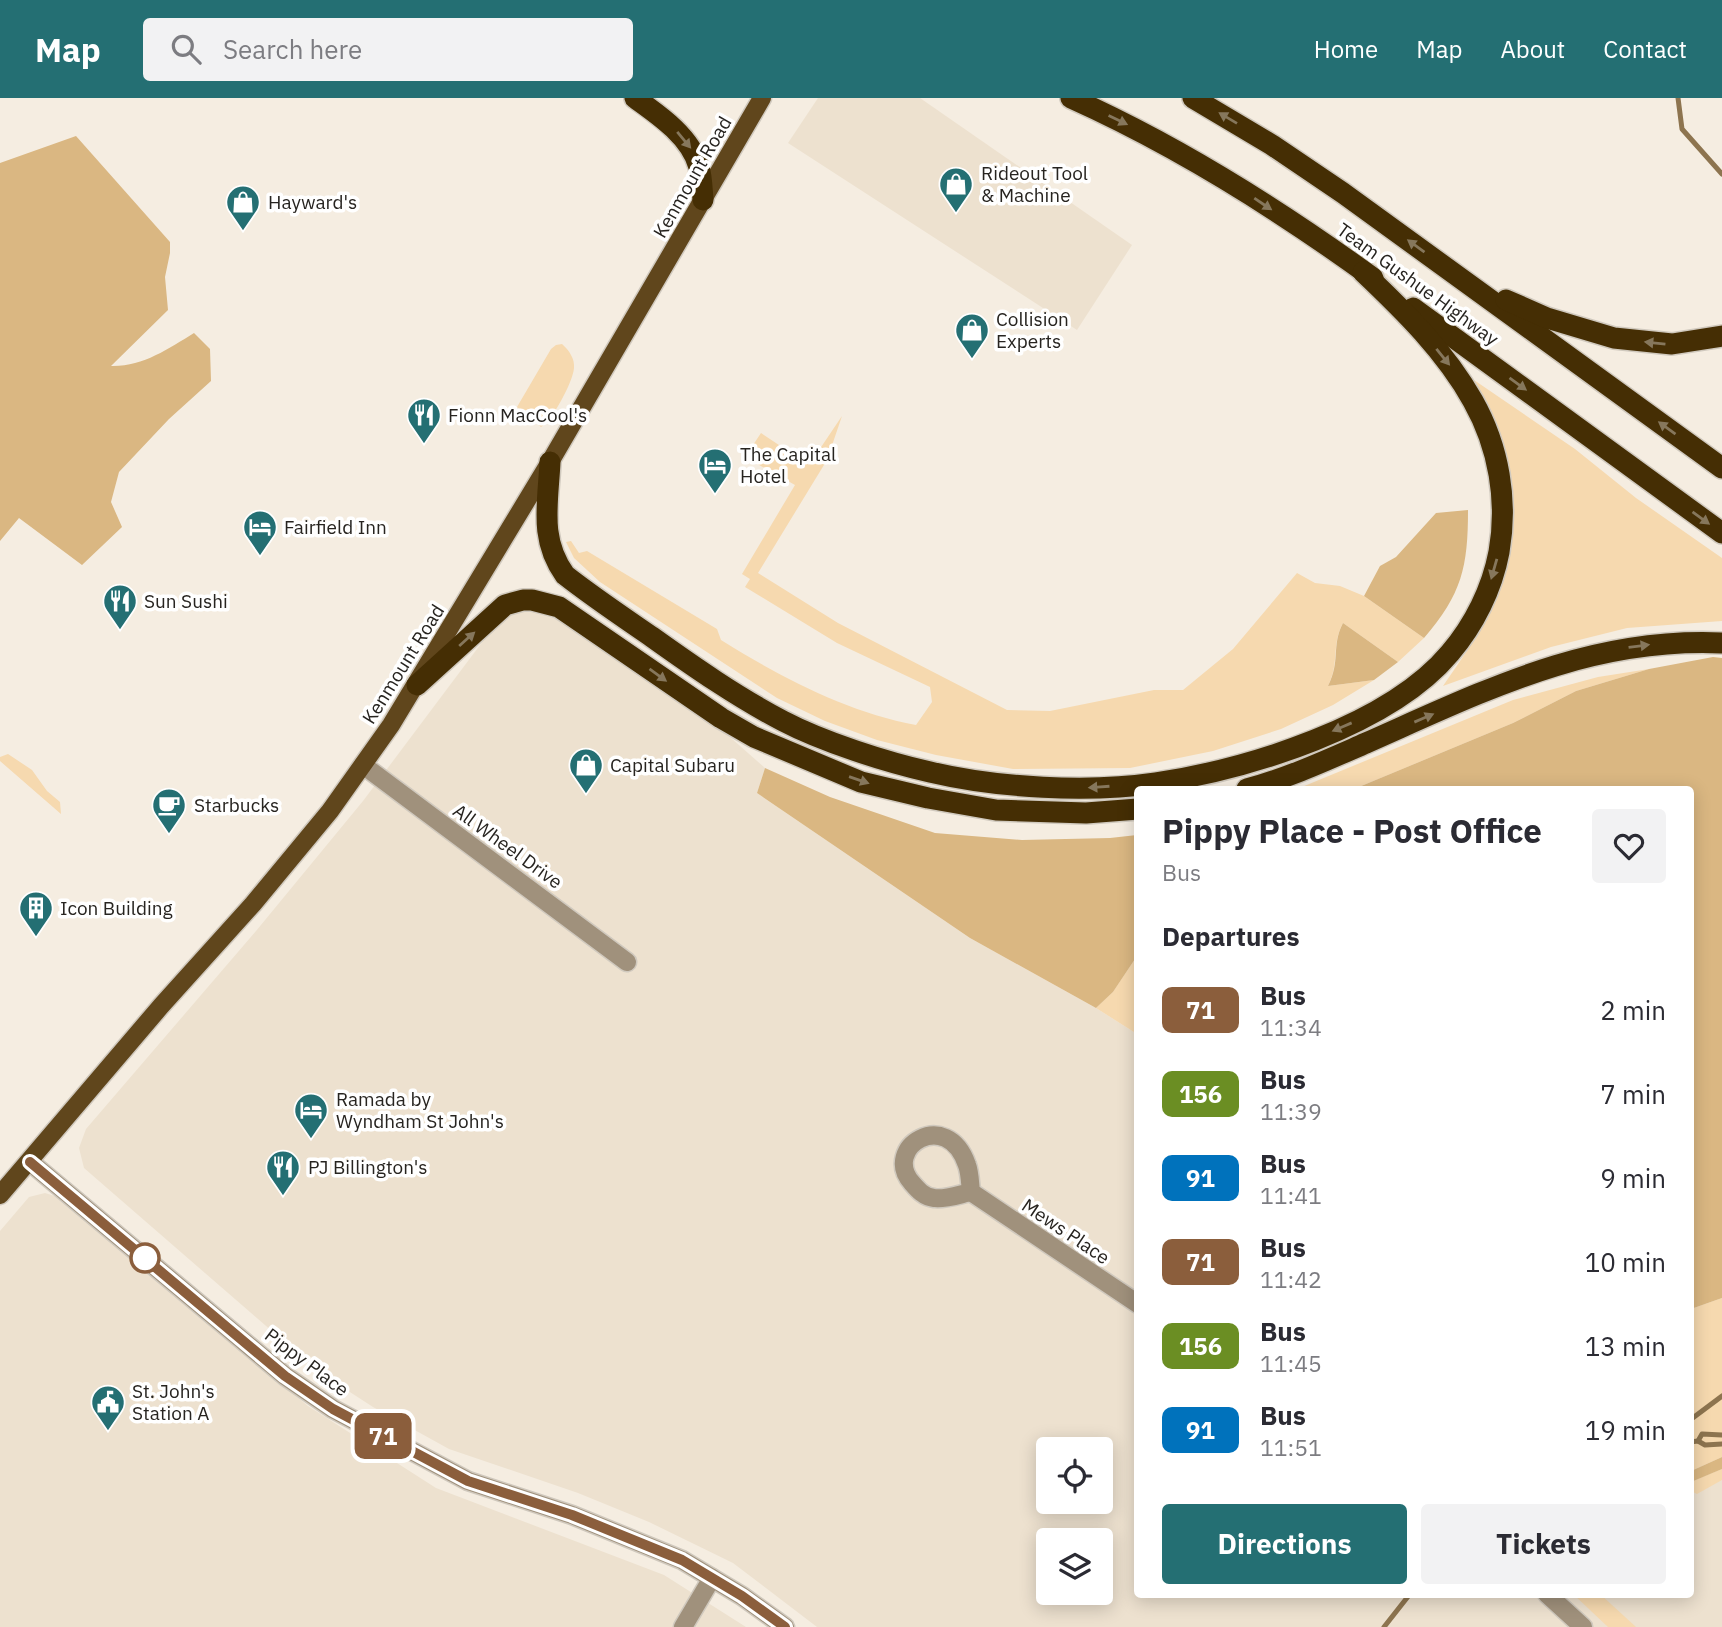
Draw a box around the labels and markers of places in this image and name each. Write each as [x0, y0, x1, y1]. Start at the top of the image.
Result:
place label: Rideout Tool & Machine [981, 161, 1088, 207]
shop icon: Rideout Tool & Machine [937, 165, 975, 214]
shop icon: Hayward's [224, 183, 262, 232]
place label: Hayward's [268, 190, 357, 214]
place label: Collision Experts [996, 307, 1069, 353]
shop icon: Collision Experts [953, 311, 991, 360]
restaurant icon: Fionn MacCool's [405, 396, 443, 445]
place label: Fionn MacCool's [448, 403, 587, 427]
place label: The Capital Hotel [740, 442, 836, 488]
hotel icon: The Capital Hotel [696, 446, 734, 495]
hotel icon: Fairfield Inn [241, 508, 279, 557]
place label: Fairfield Inn [284, 515, 387, 539]
restaurant icon: Sun Sushi [101, 582, 139, 631]
place label: Sun Sushi [144, 589, 228, 613]
shop icon: Capital Subaru [567, 746, 605, 795]
place label: Capital Subaru [610, 753, 735, 777]
cafe icon: Starbucks [150, 786, 188, 835]
place label: Starbucks [194, 793, 279, 817]
building icon: Icon Building [17, 889, 55, 938]
place label: Icon Building [60, 896, 173, 920]
place label: Ramada by Wyndham St John's [336, 1087, 504, 1133]
hotel icon: Ramada by Wyndham St John's [292, 1091, 330, 1140]
restaurant icon: PJ Billington's [264, 1148, 302, 1197]
place label: PJ Billington's [308, 1155, 428, 1179]
unlabelled marker [130, 1243, 160, 1273]
place label: St. John's Station A [132, 1379, 215, 1425]
public building icon: St. John's Station A [89, 1383, 127, 1432]

